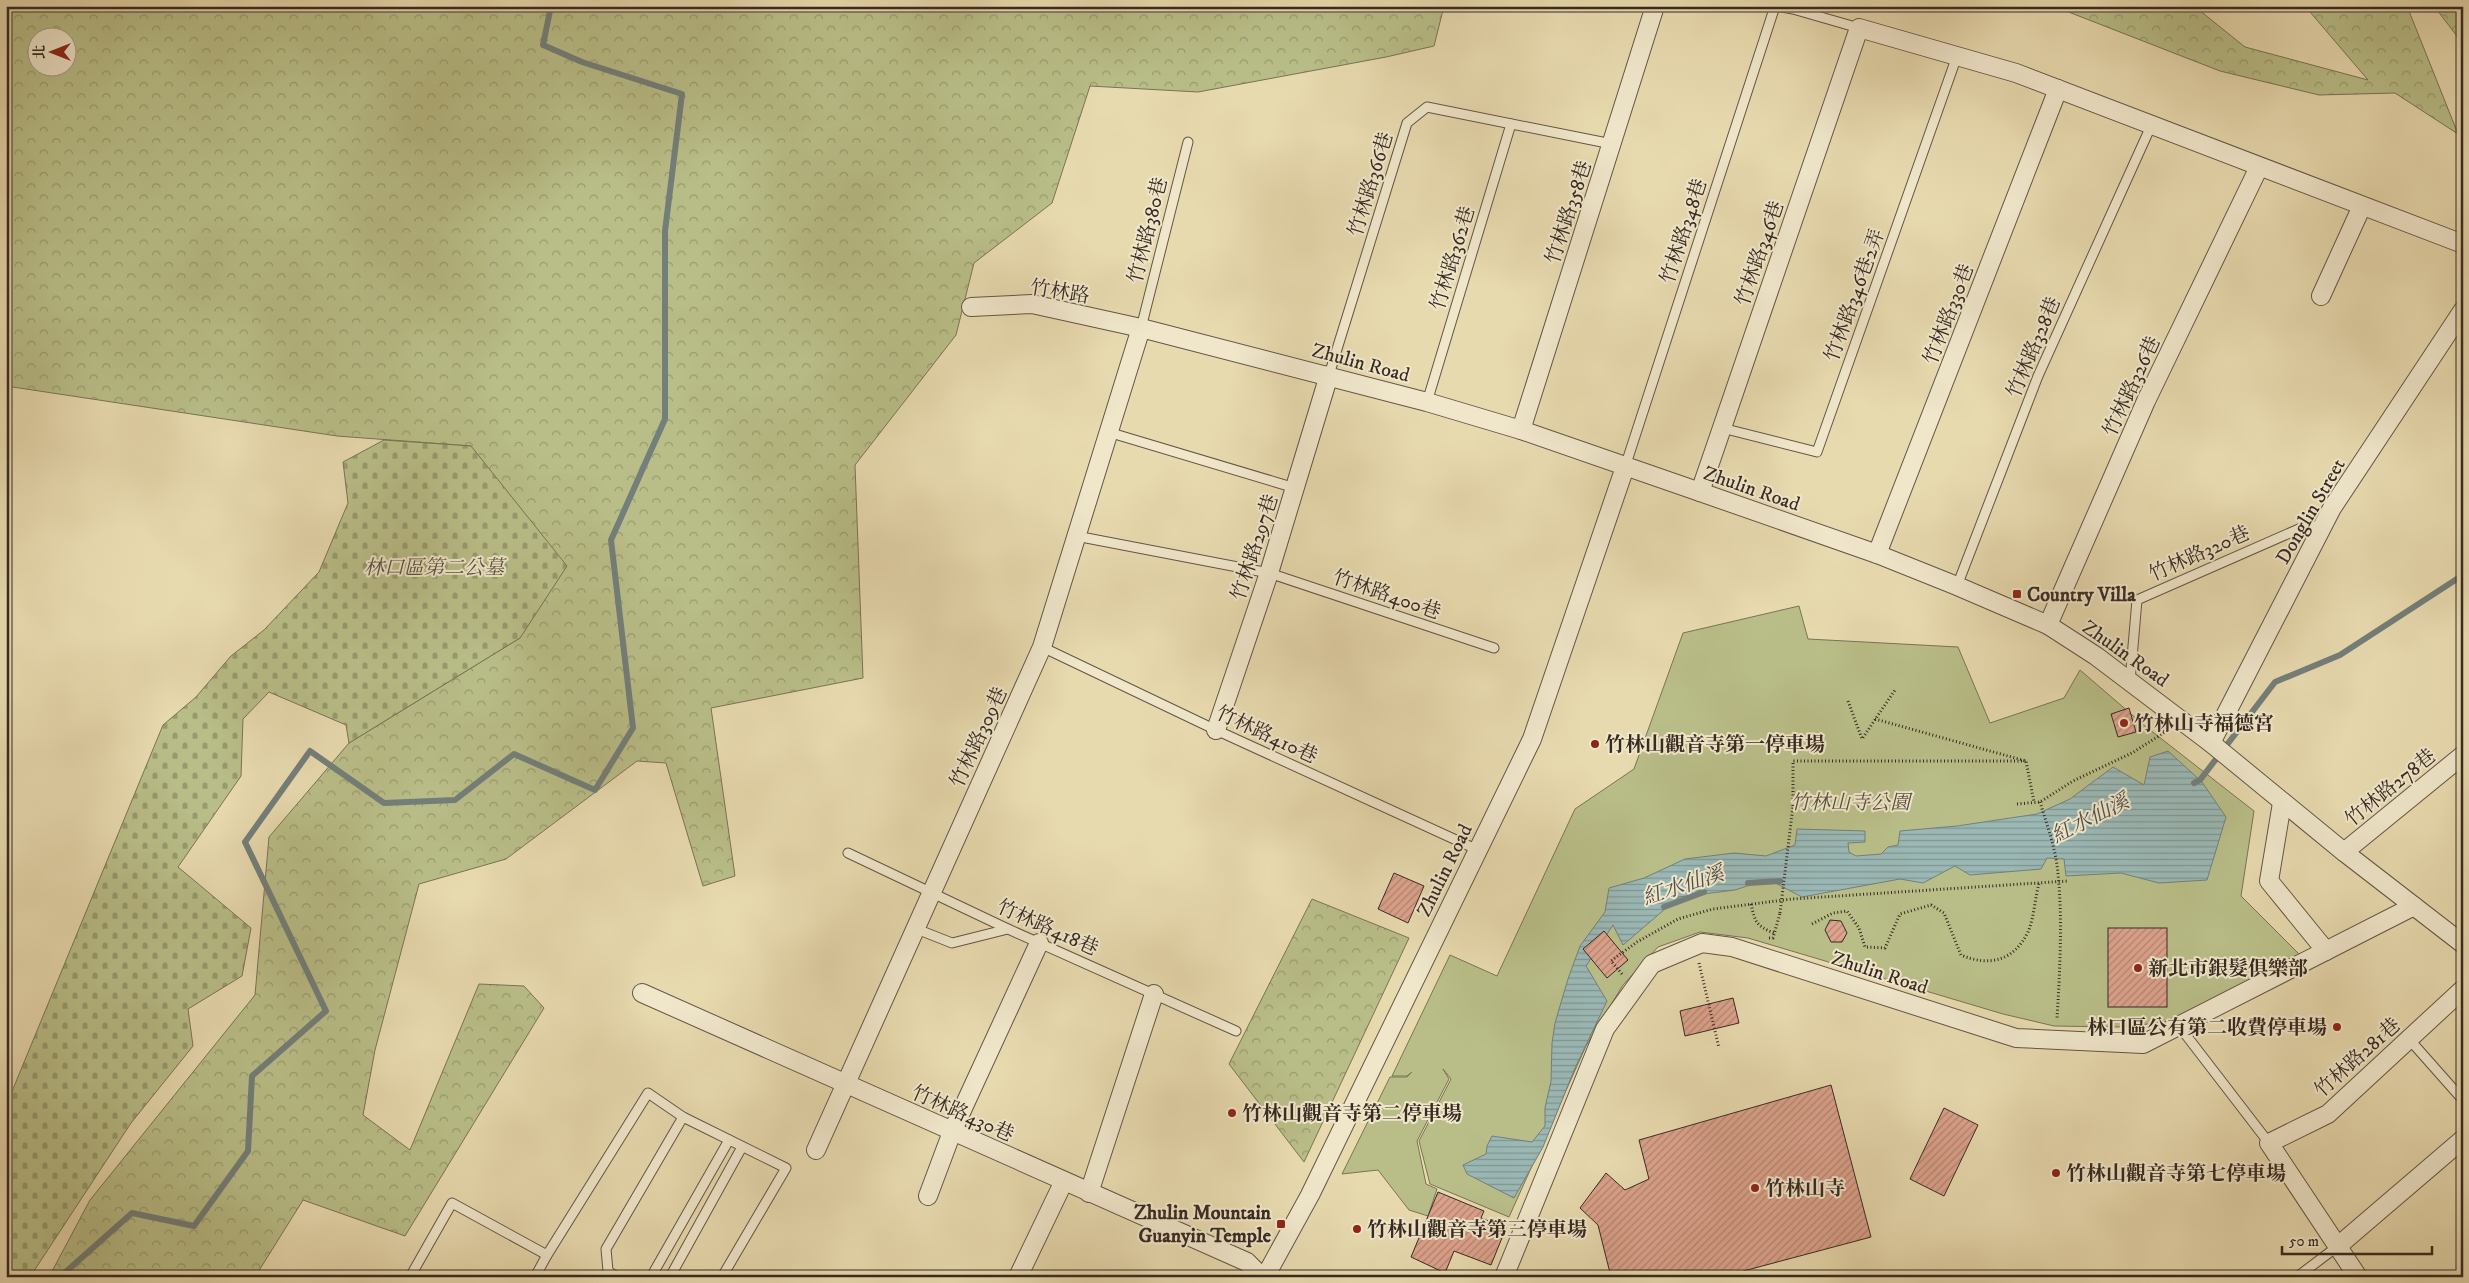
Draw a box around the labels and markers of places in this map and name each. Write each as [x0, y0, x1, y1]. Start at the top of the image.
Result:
place label: Country Villa [2027, 583, 2136, 608]
marker: Country Villa [2011, 588, 2023, 600]
place label: 竹林山寺福德宮 [2134, 712, 2274, 737]
marker: 竹林山寺福德宮 [2118, 717, 2130, 729]
place label: 竹林山觀音寺第一停車場 [1605, 733, 1825, 758]
marker: 竹林山觀音寺第一停車場 [1589, 738, 1601, 750]
place label: 新北市銀髮俱樂部 [2148, 957, 2308, 982]
marker: 新北市銀髮俱樂部 [2132, 962, 2144, 974]
place label: 林口區公有第二收費停車場 [2087, 1016, 2327, 1041]
marker: 林口區公有第二收費停車場 [2331, 1021, 2343, 1033]
place label: 竹林山觀音寺第二停車場 [1242, 1102, 1462, 1127]
marker: 竹林山觀音寺第二停車場 [1226, 1107, 1238, 1119]
place label: 竹林山觀音寺第七停車場 [2066, 1162, 2286, 1187]
marker: 竹林山觀音寺第七停車場 [2050, 1167, 2062, 1179]
place label: 竹林山寺 [1765, 1177, 1845, 1202]
marker: 竹林山寺 [1749, 1182, 1761, 1194]
place label: Zhulin Mountain Guanyin Temple [1134, 1201, 1272, 1249]
marker: Zhulin Mountain Guanyin Temple [1275, 1218, 1287, 1230]
place label: 竹林山觀音寺第三停車場 [1367, 1218, 1587, 1243]
marker: 竹林山觀音寺第三停車場 [1351, 1223, 1363, 1235]

